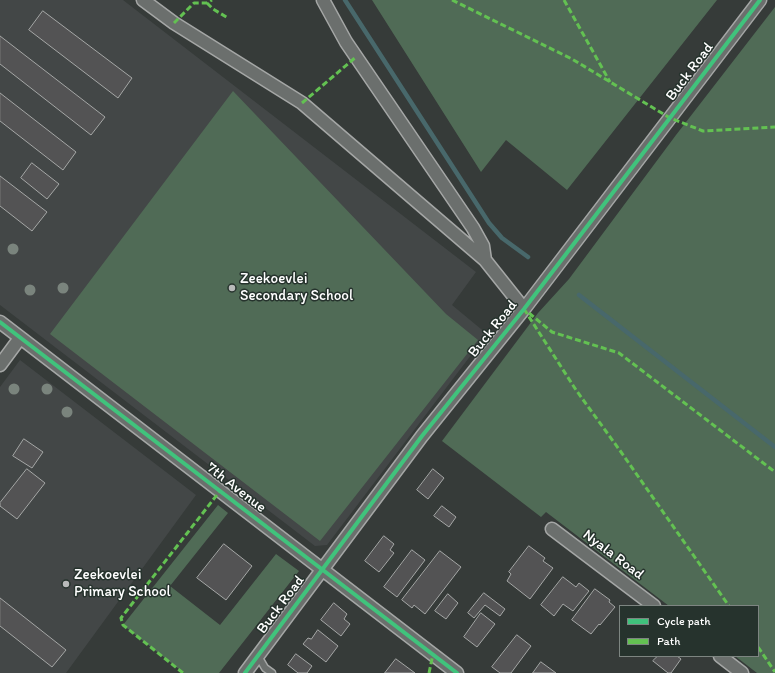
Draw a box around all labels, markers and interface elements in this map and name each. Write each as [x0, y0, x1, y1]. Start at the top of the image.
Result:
street label: Buck Road [662, 39, 718, 105]
place label: Zeekoevlei Secondary School [240, 270, 353, 305]
marker: Zeekoevlei Secondary School [227, 283, 237, 293]
street label: Buck Road [464, 297, 522, 361]
street label: 7th Avenue [202, 459, 270, 517]
street label: Nyala Road [579, 526, 647, 584]
place label: Zeekoevlei Primary School [74, 566, 171, 601]
street label: Buck Road [253, 572, 309, 638]
marker: Zeekoevlei Primary School [61, 579, 71, 589]
legend [619, 605, 759, 657]
text: Cycle path [657, 614, 711, 628]
text: Path [657, 634, 680, 648]

